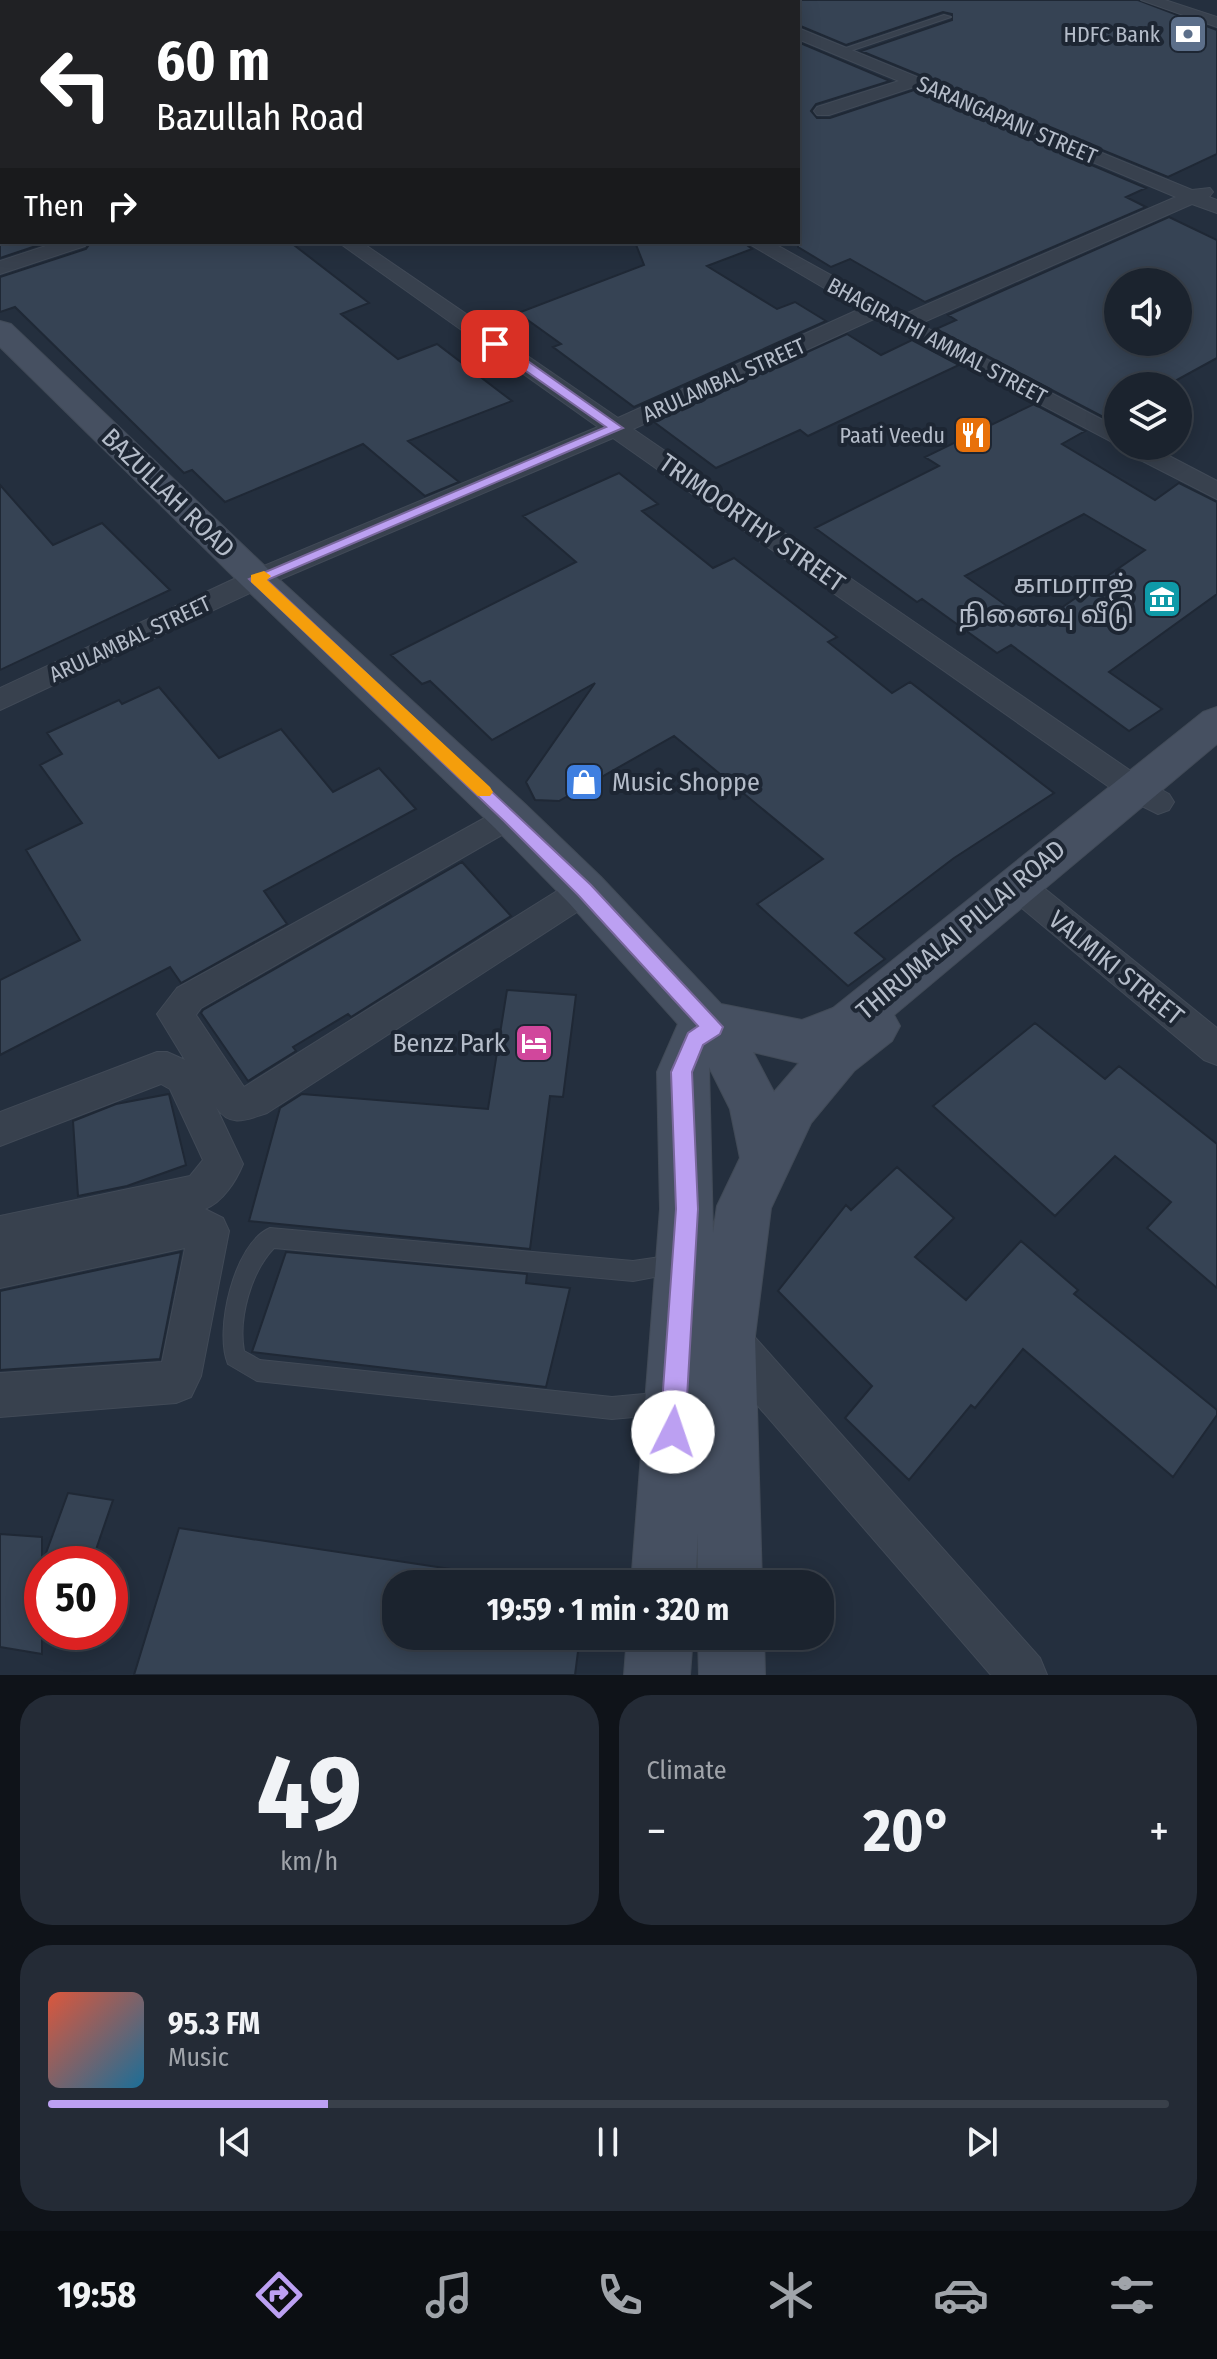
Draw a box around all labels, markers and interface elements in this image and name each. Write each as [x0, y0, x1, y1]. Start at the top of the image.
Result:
bank icon: HDFC Bank [1167, 13, 1209, 55]
place label: HDFC Bank [1064, 21, 1161, 48]
text: 60 m [156, 28, 270, 95]
icon: left [24, 32, 128, 136]
street label: SARANGAPANI STREET [913, 70, 1102, 170]
text: Bazullah Road [156, 96, 365, 140]
icon: right [100, 184, 144, 228]
text: Then [24, 188, 84, 224]
map controls [1104, 268, 1192, 460]
button: sound [1104, 268, 1192, 356]
street label: BHAGIRATHI AMMAL STREET [823, 272, 1052, 411]
pin [461, 310, 529, 378]
icon: arrive [473, 322, 517, 366]
street label: ARULAMBAL STREET [639, 332, 810, 428]
button: layers [1104, 372, 1192, 460]
restaurant icon: Paati Veedu [952, 414, 994, 456]
street label: BAZULLAH ROAD [95, 422, 241, 564]
place label: Paati Veedu [840, 422, 945, 449]
street label: TRIMOORTHY STREET [653, 447, 851, 599]
place label: காமராஜ் நினைவு வீடு [958, 569, 1134, 632]
museum icon: காமராஜ் நினைவு வீடு [1141, 578, 1183, 620]
street label: ARULAMBAL STREET [45, 589, 216, 688]
shop icon: Music Shoppe [563, 761, 605, 803]
place label: Music Shoppe [612, 767, 760, 798]
street label: THIRUMALAI PILLAI ROAD [850, 834, 1072, 1026]
street label: VALMIKI STREET [1042, 904, 1190, 1032]
hotel icon: Benzz Park [513, 1022, 555, 1064]
place label: Benzz Park [392, 1028, 507, 1059]
position arrow [631, 1390, 715, 1474]
speed limit sign: 50 [24, 1546, 128, 1650]
text: 19:59 · 1 min · 320 m [487, 1592, 729, 1628]
text: 49 [257, 1731, 362, 1856]
text: Climate [647, 1755, 727, 1786]
text: 20° [863, 1795, 952, 1867]
text: − [647, 1805, 666, 1858]
text: + [1149, 1805, 1169, 1858]
text: km/h [280, 1846, 338, 1877]
text: 95.3 FM [168, 2006, 260, 2042]
text: Music [168, 2042, 229, 2073]
icon: previous [213, 2120, 257, 2164]
icon: pause [586, 2120, 630, 2164]
icon: next [960, 2120, 1004, 2164]
icon: directions [251, 2267, 307, 2323]
icon: music [421, 2267, 477, 2323]
icon: phone [592, 2267, 648, 2323]
icon: climate [763, 2267, 819, 2323]
icon: car [933, 2267, 989, 2323]
icon: filters [1104, 2267, 1160, 2323]
text: 19:58 [57, 2273, 136, 2317]

